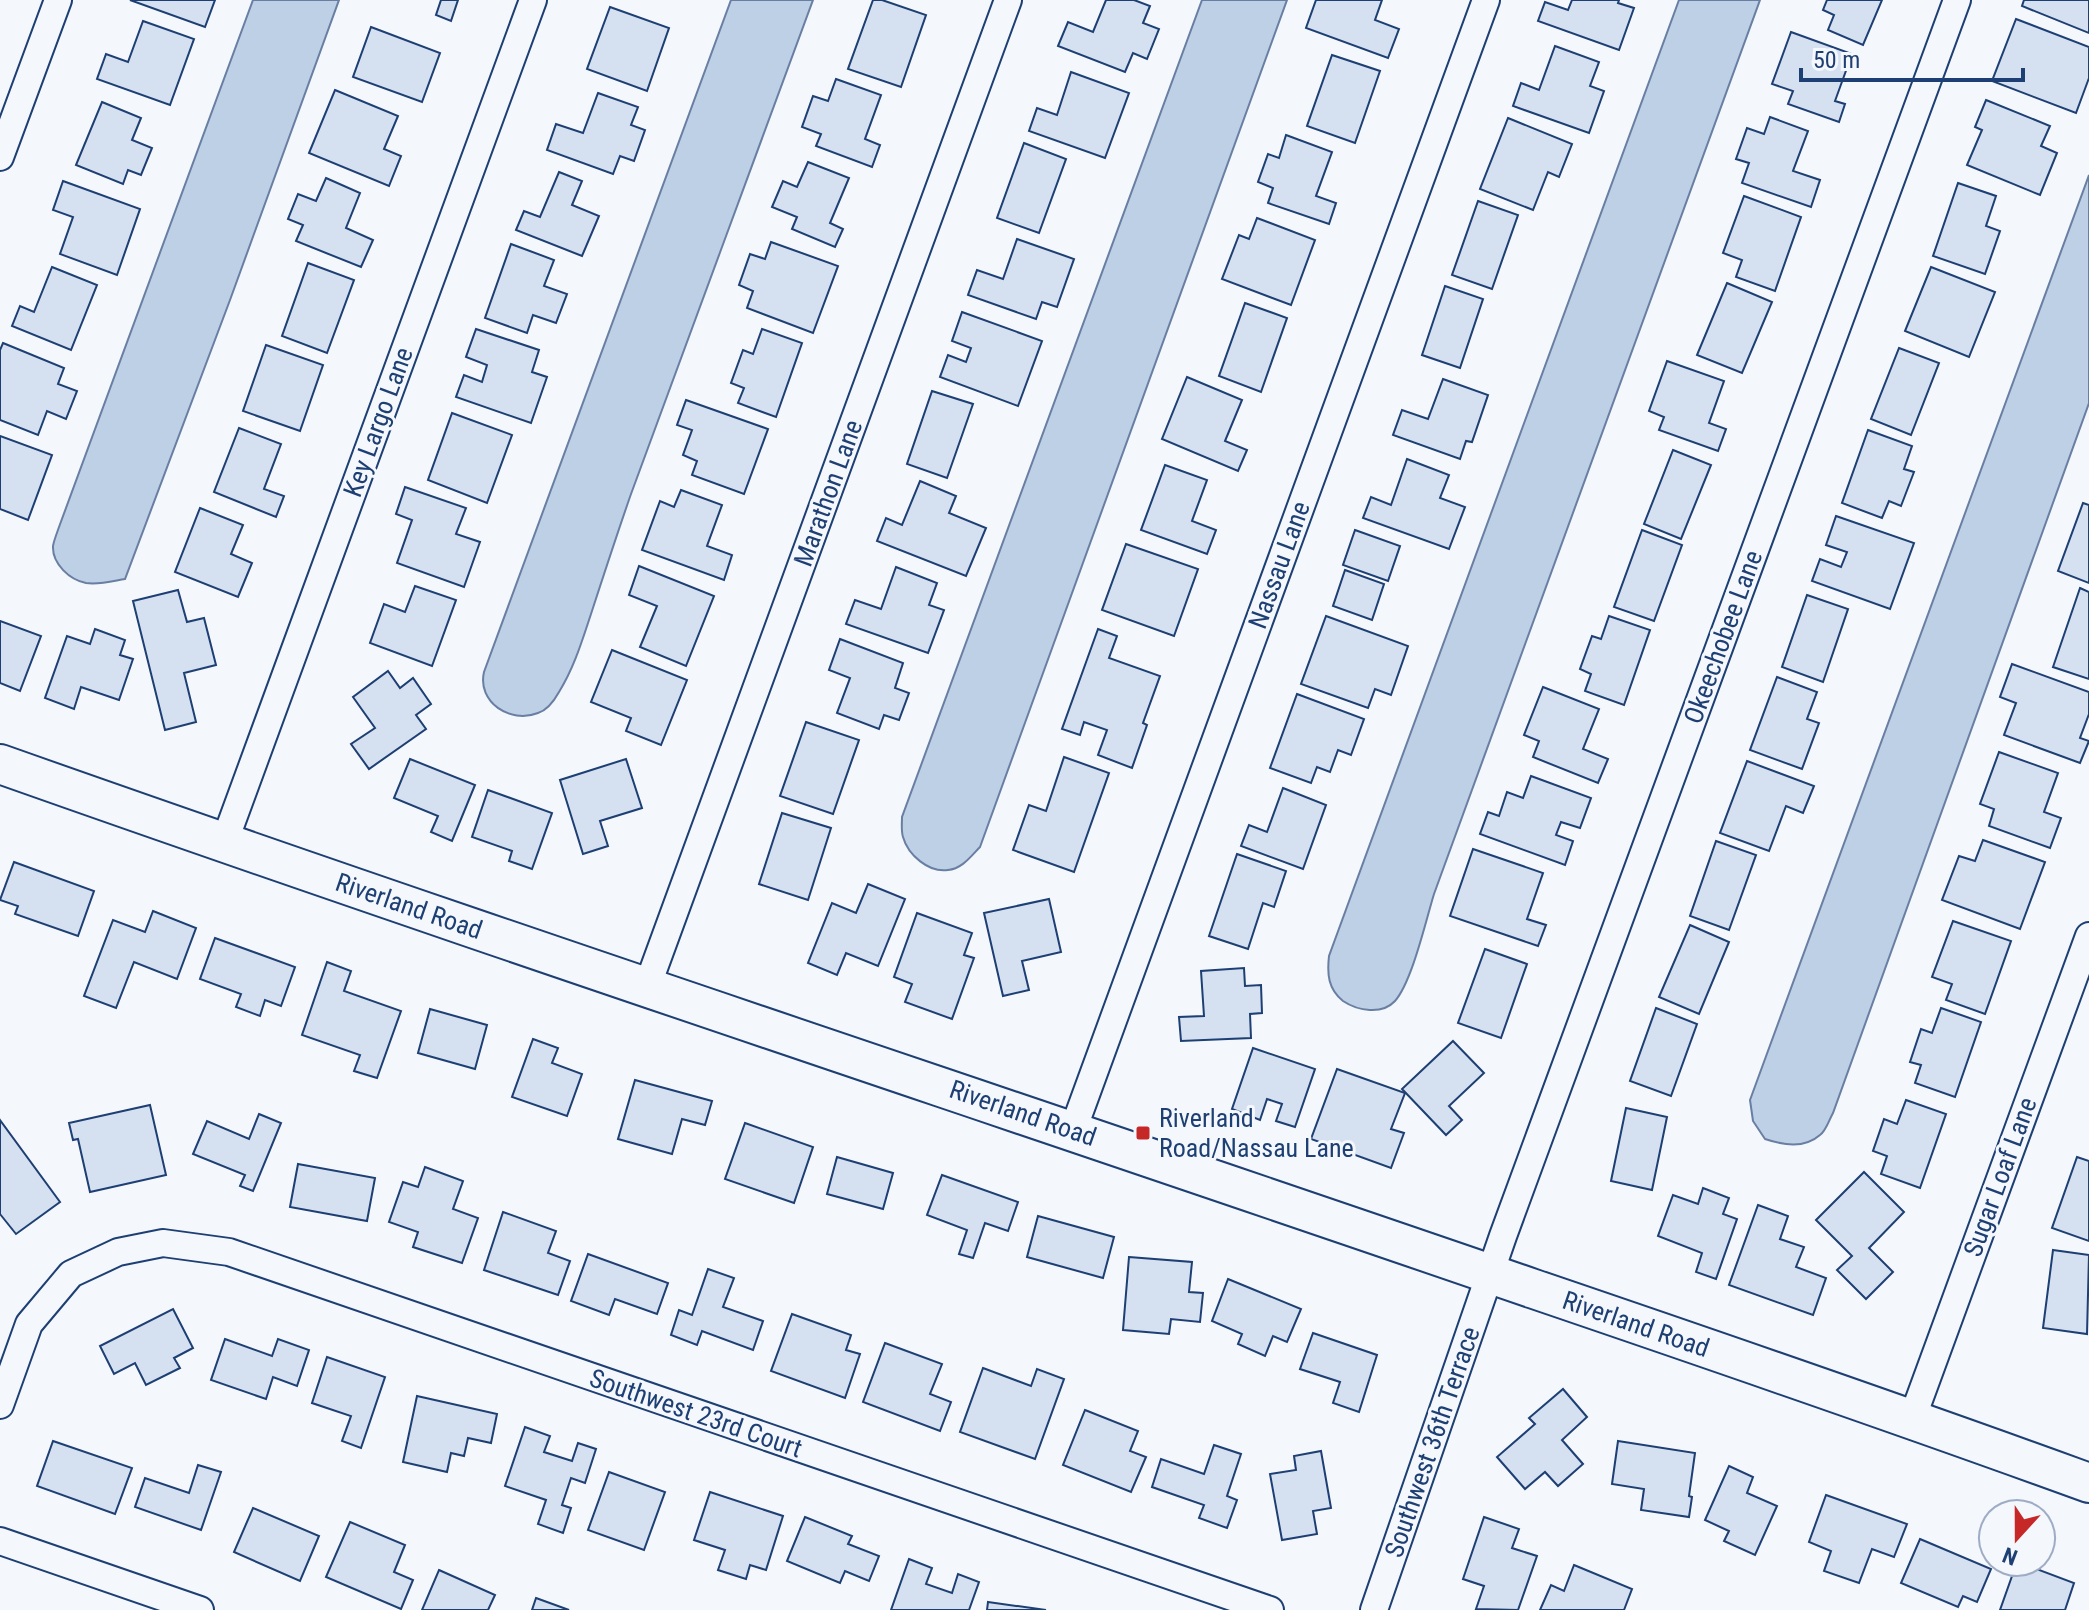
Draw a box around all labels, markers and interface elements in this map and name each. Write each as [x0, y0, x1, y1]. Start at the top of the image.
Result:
scale bar [1801, 32, 2023, 82]
text: 50 m [1813, 46, 1860, 74]
street label: Key Largo Lane [337, 343, 419, 501]
street label: Marathon Lane [788, 416, 868, 570]
street label: Nassau Lane [1242, 497, 1316, 633]
street label: Okeechobee Lane [1678, 546, 1768, 728]
street label: Riverland Road [332, 867, 486, 945]
street label: Riverland Road [946, 1074, 1100, 1152]
street label: Sugar Loaf Lane [1957, 1093, 2043, 1261]
place label: Riverland Road/Nassau Lane [1159, 1103, 1354, 1163]
marker: Riverland Road/Nassau Lane [1134, 1124, 1152, 1142]
street label: Riverland Road [1559, 1285, 1713, 1363]
street label: Southwest 36th Terrace [1378, 1323, 1486, 1561]
street label: Southwest 23rd Court [586, 1363, 806, 1463]
north arrow [1977, 1498, 2057, 1578]
text: N [1999, 1542, 2021, 1570]

